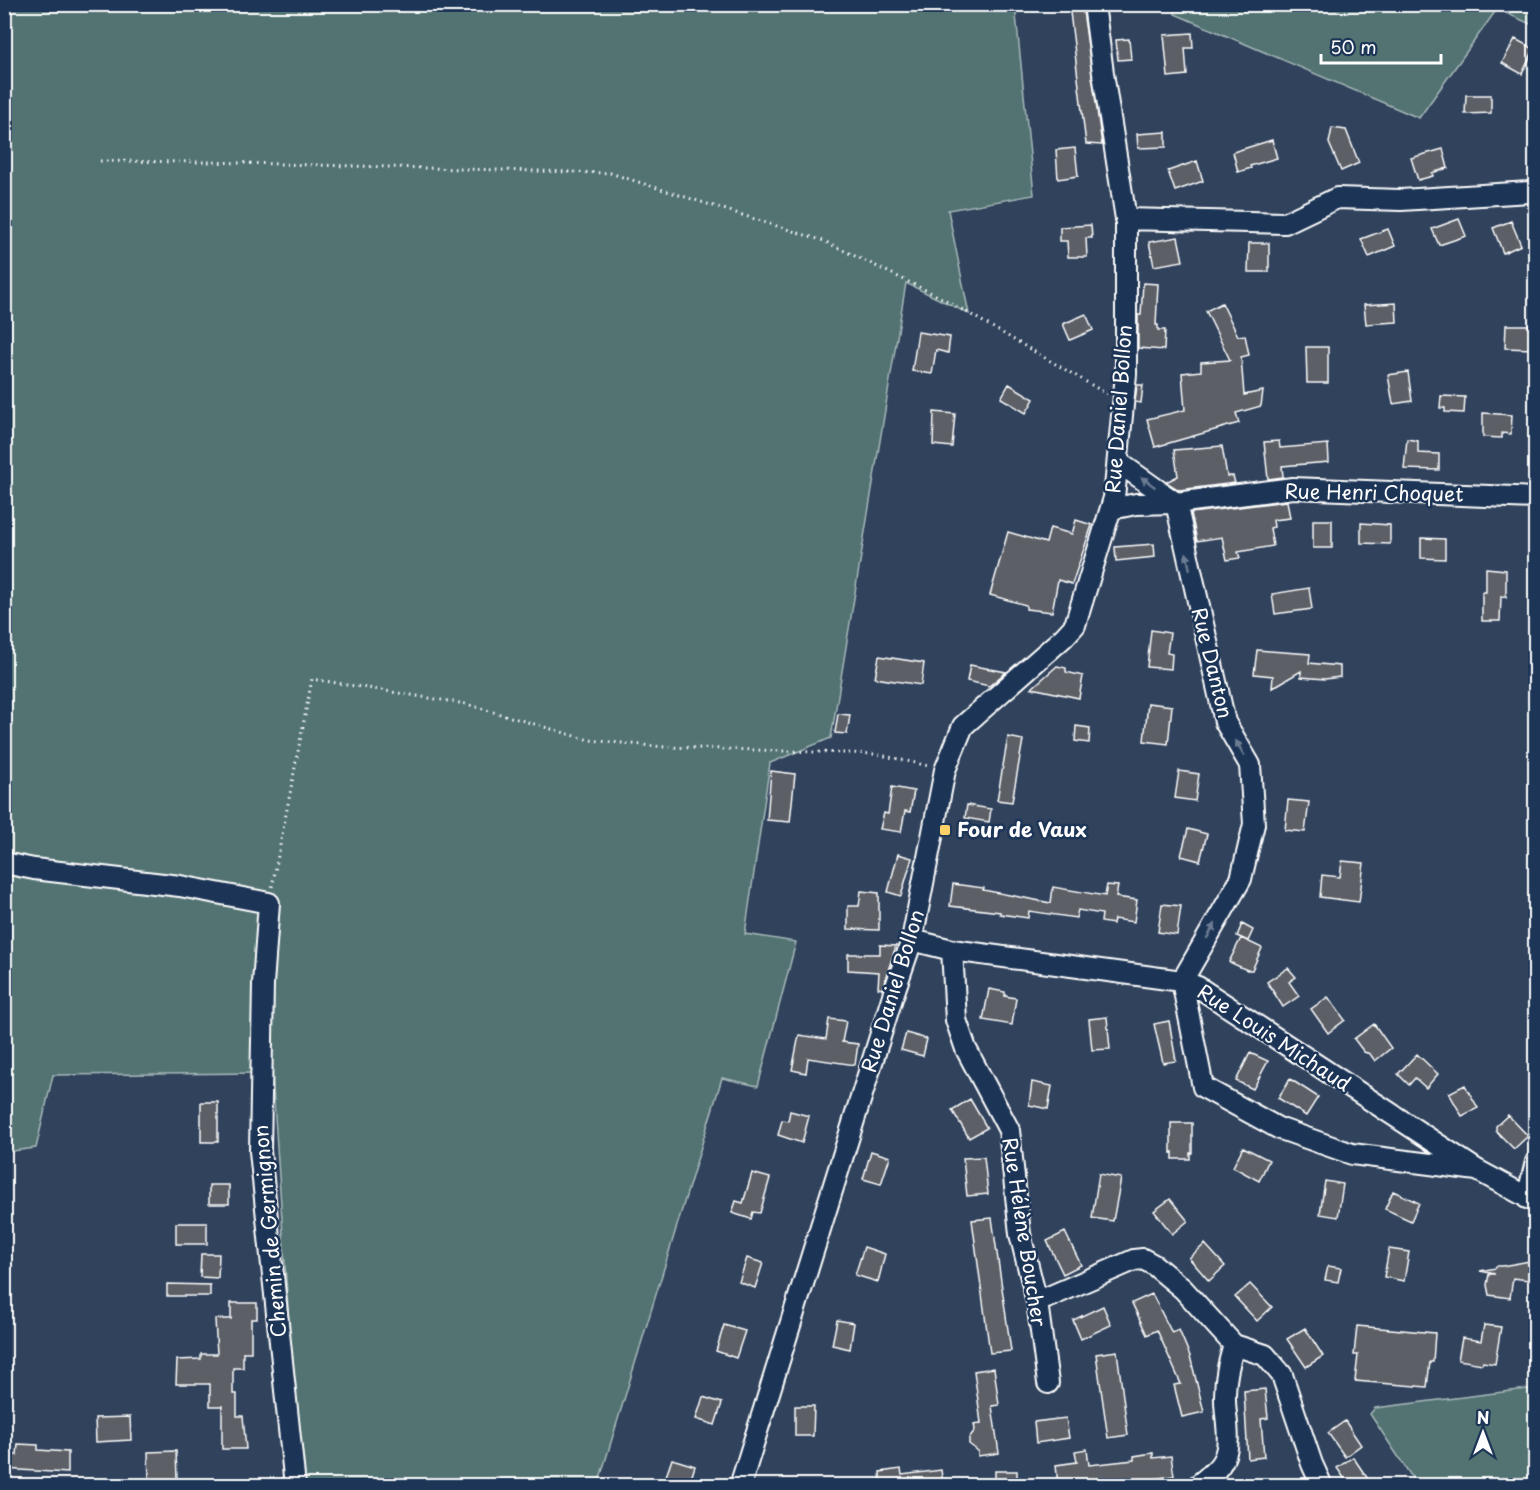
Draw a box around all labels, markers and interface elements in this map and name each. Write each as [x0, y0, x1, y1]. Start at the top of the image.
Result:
scale bar [1321, 27, 1441, 65]
text: 50 m [1330, 33, 1377, 60]
street label: Rue Daniel Bollon [1097, 324, 1139, 494]
street label: Rue Henri Choquet [1284, 475, 1464, 509]
one-way arrow [1140, 476, 1156, 488]
one-way arrow [1183, 552, 1193, 571]
street label: Rue Danton [1185, 604, 1241, 721]
one-way arrow [1235, 739, 1245, 756]
place label: Four de Vaux [957, 814, 1087, 844]
marker: Four de Vaux [938, 823, 952, 837]
street label: Rue Daniel Bollon [853, 906, 931, 1076]
one-way arrow [1206, 922, 1216, 939]
street label: Rue Louis Michaud [1192, 976, 1357, 1098]
street label: Chemin de Germignon [245, 1124, 293, 1339]
street label: Rue Hélène Boucher [995, 1135, 1055, 1329]
north arrow [1453, 1403, 1513, 1463]
text: N [1477, 1405, 1489, 1429]

